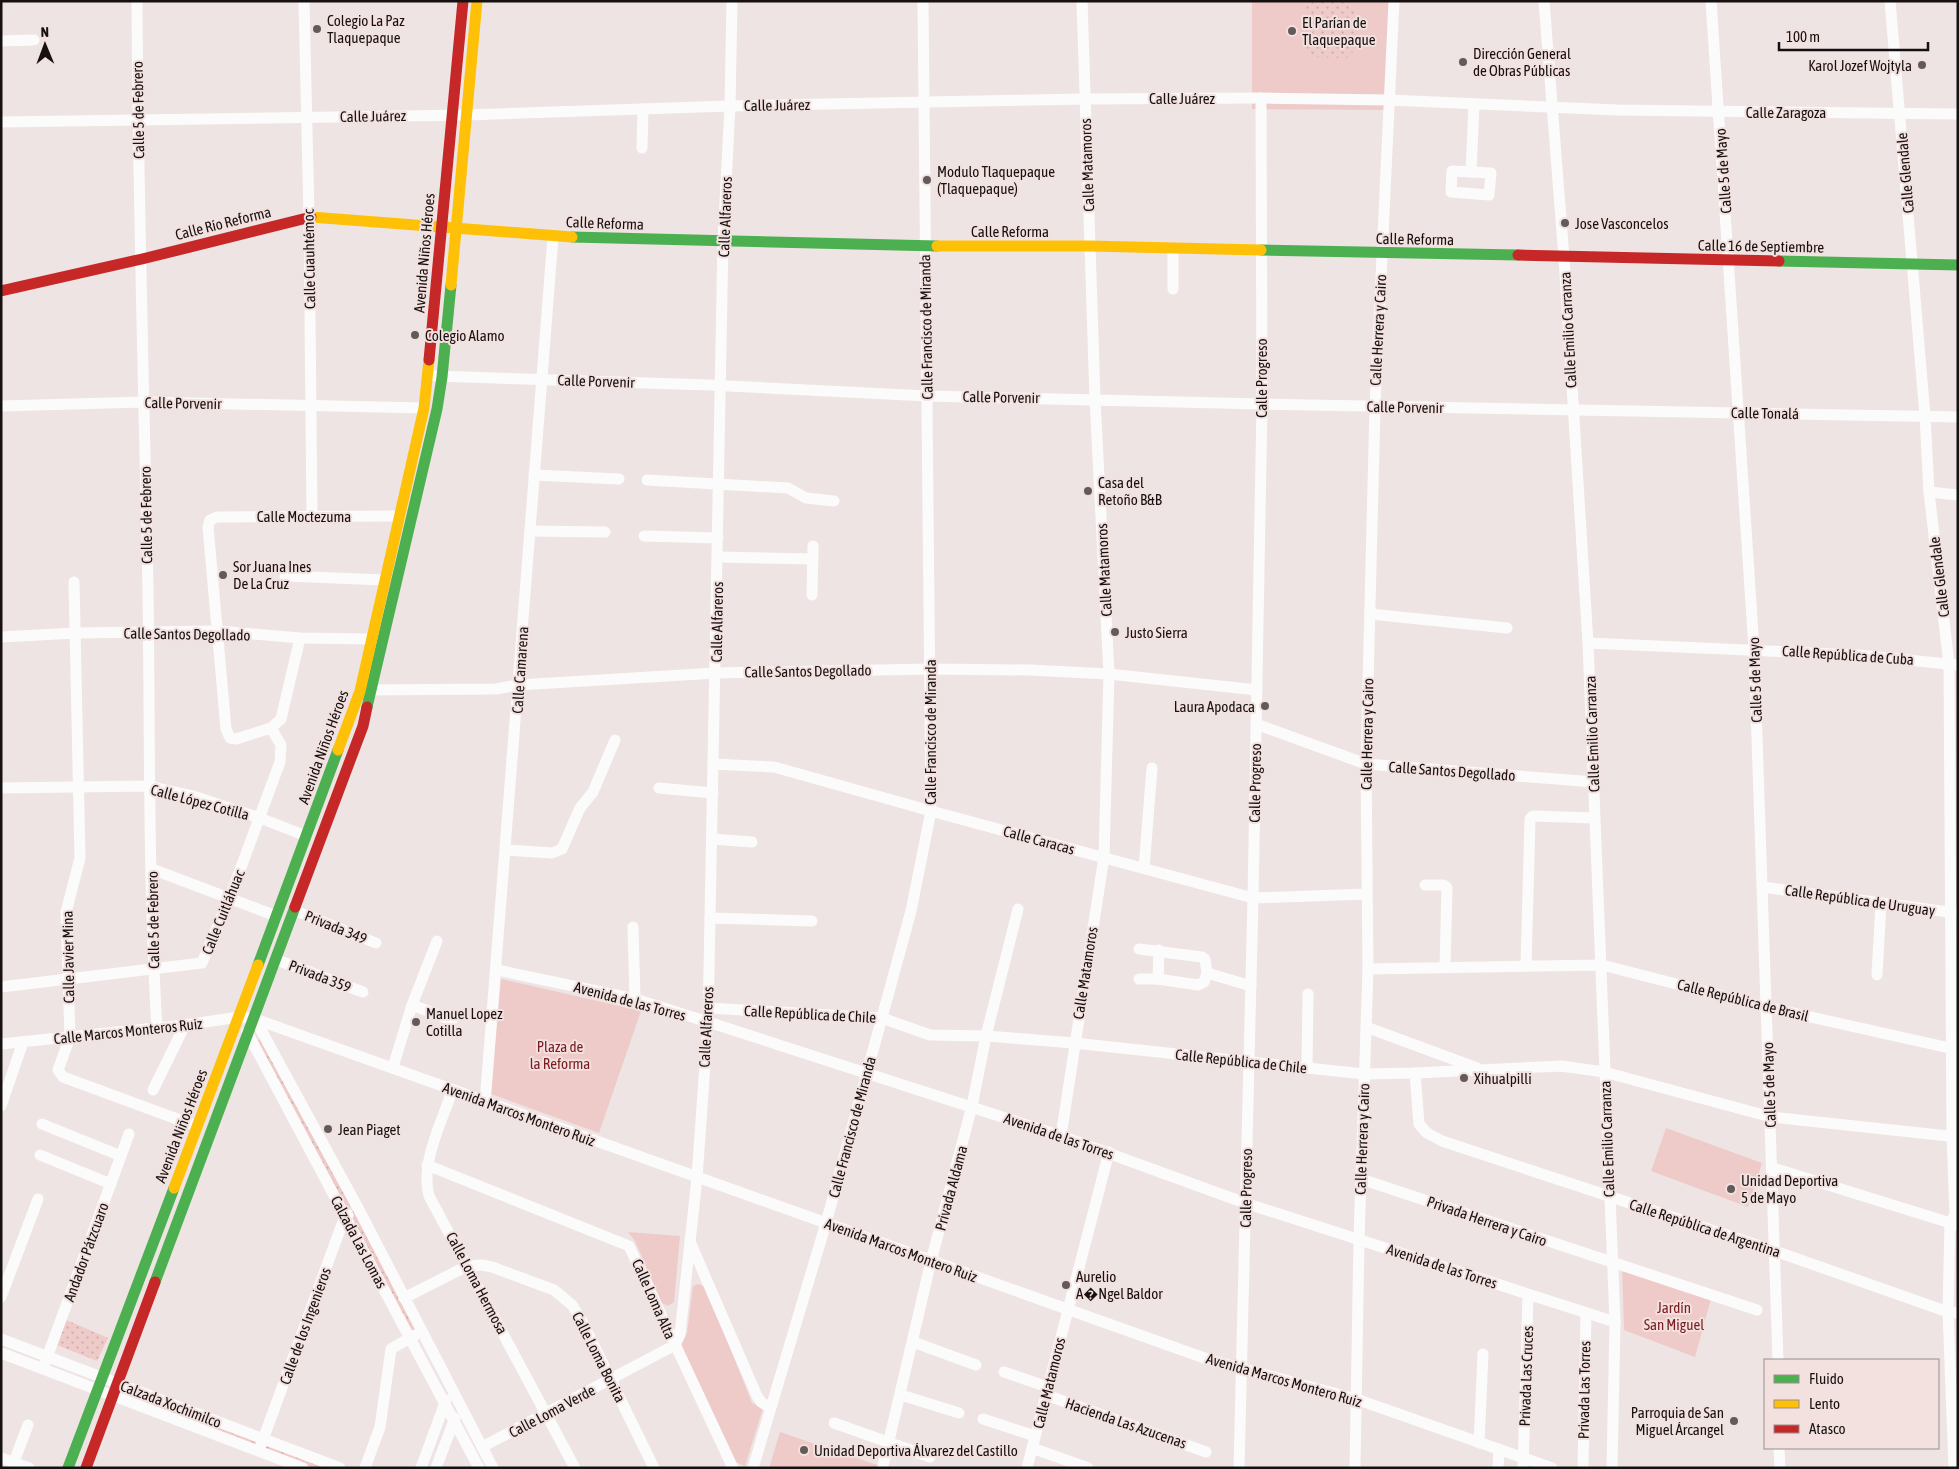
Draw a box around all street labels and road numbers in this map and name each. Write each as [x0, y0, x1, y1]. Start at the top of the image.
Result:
street label: Calle 5 de Febrero [129, 61, 147, 159]
street label: Calle Juárez [1149, 90, 1216, 107]
street label: Calle Juárez [744, 96, 811, 114]
street label: Calle Zaragoza [1746, 104, 1826, 121]
street label: Calle Juárez [340, 107, 407, 125]
street label: Calle Matamoros [1077, 118, 1097, 212]
street label: Calle 5 de Mayo [1712, 128, 1734, 214]
street label: Calle Glendale [1893, 132, 1917, 214]
street label: Calle Alfareros [715, 176, 735, 258]
street label: Avenida Niños Héroes [410, 192, 438, 314]
street label: Calle Río Reforma [173, 203, 273, 243]
street label: Calle Cuauhtémoc [300, 208, 318, 309]
street label: Calle Reforma [566, 213, 644, 233]
street label: Calle Reforma [971, 223, 1049, 240]
street label: Calle Reforma [1376, 230, 1454, 248]
street label: Calle 16 de Septiembre [1698, 236, 1825, 256]
street label: Calle Francisco de Miranda [916, 254, 936, 400]
street label: Calle Emilio Carranza [1556, 271, 1580, 389]
street label: Calle Herrera y Cairo [1367, 274, 1389, 386]
street label: Calle Progreso [1253, 338, 1270, 418]
street label: Calle Porvenir [557, 371, 635, 391]
street label: Calle Porvenir [962, 388, 1040, 406]
street label: Calle Porvenir [144, 394, 222, 412]
street label: Calle Porvenir [1366, 398, 1444, 416]
street label: Calle Tonalá [1731, 404, 1799, 422]
street label: Calle 5 de Febrero [137, 466, 155, 564]
street label: Calle Moctezuma [257, 508, 351, 525]
street label: Calle Matamoros [1093, 523, 1115, 617]
street label: Calle Glendale [1926, 536, 1952, 618]
street label: Calle Alfareros [708, 581, 726, 663]
street label: Calle Santos Degollado [123, 624, 251, 644]
street label: Calle Camarena [508, 626, 532, 714]
street label: Calle 5 de Mayo [1745, 637, 1765, 723]
street label: Calle República de Cuba [1781, 642, 1915, 668]
street label: Calle Francisco de Miranda [922, 659, 939, 805]
street label: Calle Santos Degollado [744, 661, 872, 681]
street label: Calle Emilio Carranza [1581, 675, 1603, 792]
street label: Calle Herrera y Cairo [1358, 678, 1376, 790]
street label: Avenida Niños Héroes [294, 688, 352, 806]
street label: Calle Progreso [1246, 743, 1264, 823]
street label: Calle Santos Degollado [1388, 758, 1516, 784]
street label: Calle López Cotilla [149, 781, 251, 823]
street label: Calle Caracas [1002, 822, 1076, 858]
street label: Calle Cuitláhuac [198, 867, 248, 957]
street label: Calle 5 de Febrero [144, 871, 162, 969]
street label: Calle República de Uruguay [1784, 881, 1936, 919]
street label: Privada 349 [302, 907, 370, 947]
street label: Calle Javier Mina [59, 910, 77, 1004]
street label: Calle Matamoros [1069, 926, 1101, 1020]
street label: Privada 359 [286, 956, 354, 996]
street label: Calle República de Brasil [1675, 975, 1811, 1025]
street label: Avenida de las Torres [572, 978, 688, 1024]
street label: Calle Alfareros [695, 986, 717, 1068]
street label: Calle República de Chile [744, 1002, 877, 1026]
street label: Calle Marcos Monteros Ruiz [53, 1015, 204, 1047]
street label: Calle 5 de Mayo [1759, 1042, 1779, 1128]
street label: Calle República de Chile [1174, 1046, 1308, 1076]
street label: Calle Francisco de Miranda [825, 1055, 879, 1199]
street label: Avenida Niños Héroes [152, 1067, 210, 1185]
street label: Avenida Marcos Montero Ruiz [440, 1078, 598, 1150]
street label: Calle Emilio Carranza [1596, 1080, 1618, 1197]
street label: Calle Herrera y Cairo [1352, 1083, 1372, 1195]
street label: Avenida de las Torres [1002, 1109, 1116, 1163]
street label: Privada Aldama [931, 1144, 971, 1232]
street label: Calle Progreso [1237, 1148, 1255, 1228]
street label: Calzada Las Lomas [327, 1193, 391, 1291]
street label: Privada Herrera y Cairo [1425, 1193, 1549, 1249]
street label: Calle República de Argentina [1627, 1196, 1783, 1260]
street label: Andador Pátzcuaro [60, 1200, 112, 1304]
street label: Avenida Marcos Montero Ruiz [822, 1214, 980, 1286]
street label: Calle Loma Hermosa [443, 1229, 511, 1337]
street label: Avenida de las Torres [1385, 1240, 1499, 1292]
street label: Calle Loma Alta [629, 1256, 679, 1342]
street label: Calle de los Ingenieros [276, 1265, 334, 1387]
street label: Calle Loma Bonita [569, 1309, 629, 1405]
street label: Privada Las Cruces [1516, 1325, 1536, 1427]
street label: Calle Matamoros [1029, 1336, 1069, 1430]
street label: Privada Las Torres [1575, 1341, 1593, 1439]
street label: Avenida Marcos Montero Ruiz [1204, 1350, 1364, 1411]
street label: Calzada Xochimilco [118, 1377, 224, 1431]
street label: Calle Loma Verde [506, 1381, 598, 1441]
street label: Hacienda Las Azucenas [1063, 1394, 1189, 1452]

